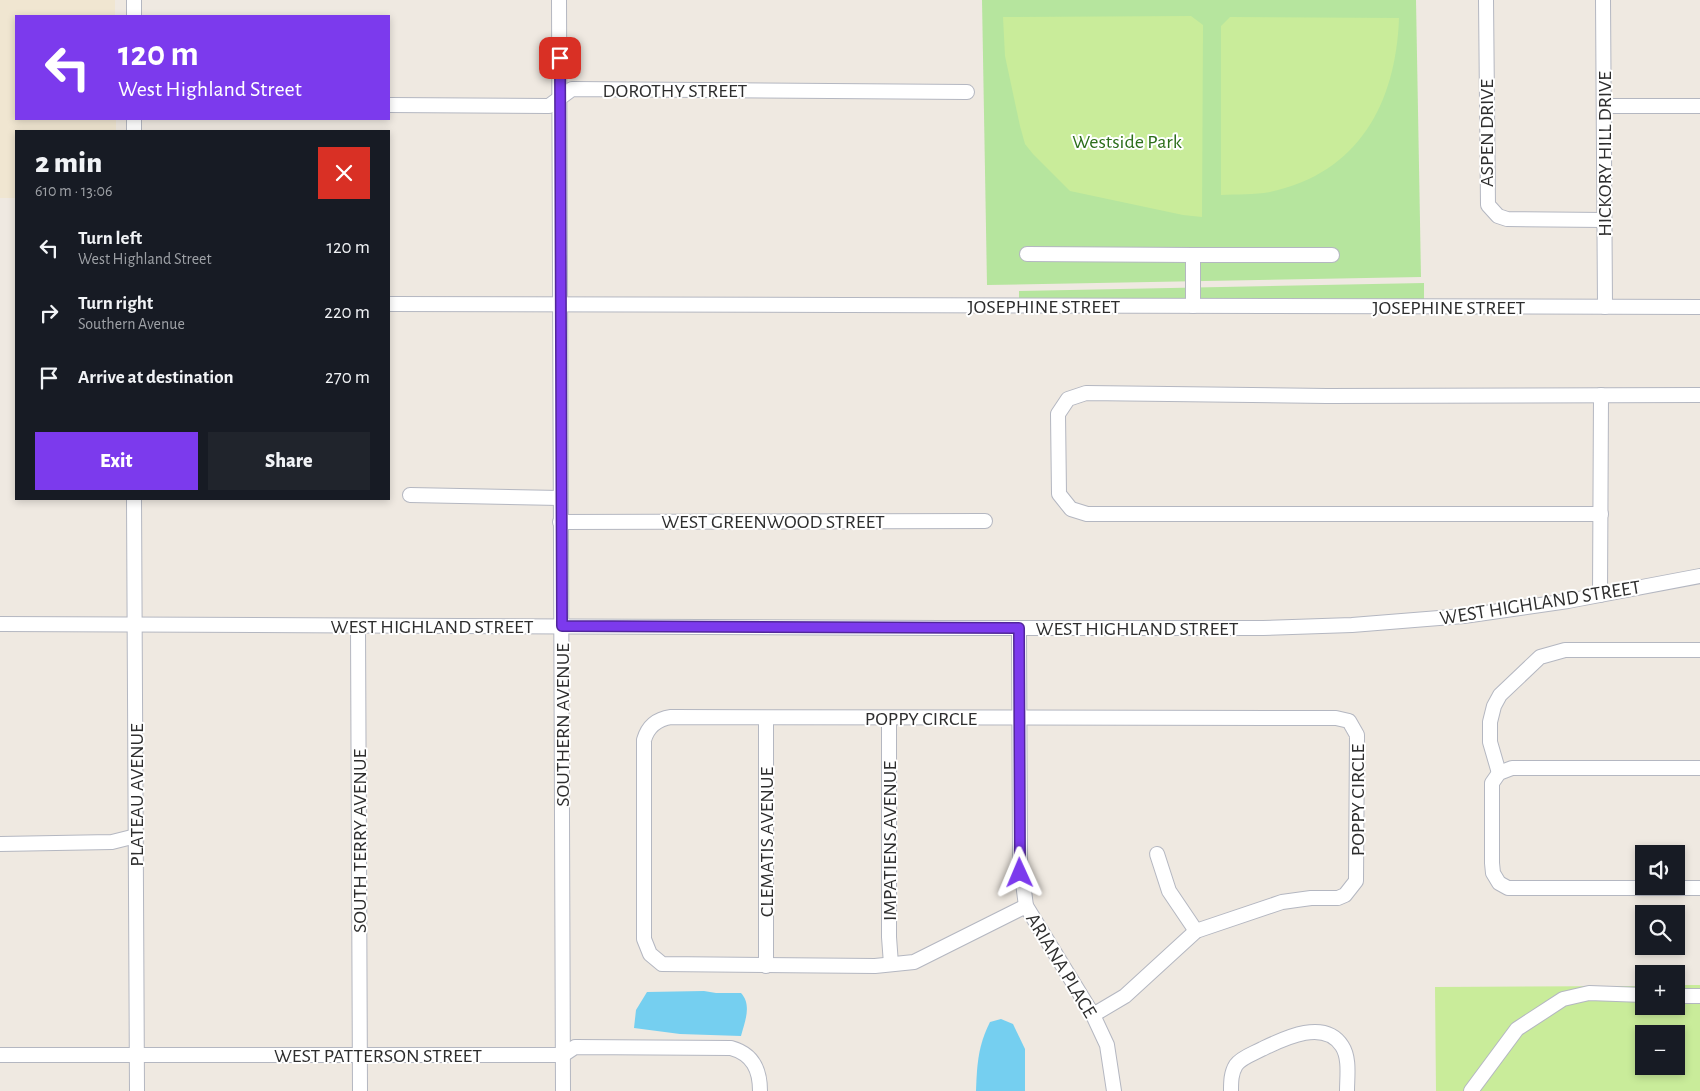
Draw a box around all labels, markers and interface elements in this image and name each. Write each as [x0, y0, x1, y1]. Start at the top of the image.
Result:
icon: left [35, 35, 100, 100]
text: 120 m [118, 37, 199, 72]
pin [539, 37, 581, 79]
icon: arrive [546, 44, 574, 72]
street label: HICKORY HILL DRIVE [1595, 71, 1615, 237]
text: West Highland Street [118, 78, 302, 100]
street label: ASPEN DRIVE [1477, 79, 1497, 187]
street label: DOROTHY STREET [603, 81, 748, 101]
park label: Westside Park [1072, 132, 1182, 152]
button: close [318, 147, 370, 199]
text: 2 min [35, 148, 102, 178]
text: 610 m · 13:06 [35, 183, 113, 199]
text: Turn left [78, 229, 142, 248]
icon: left [35, 234, 63, 262]
text: 120 m [326, 238, 370, 257]
text: West Highland Street [78, 251, 212, 267]
text: Turn right [78, 294, 153, 313]
street label: JOSEPHINE STREET [968, 297, 1121, 317]
street label: JOSEPHINE STREET [1373, 298, 1526, 318]
icon: right [35, 299, 63, 327]
text: 220 m [324, 303, 370, 322]
text: Southern Avenue [78, 316, 185, 332]
icon: arrive [35, 364, 63, 392]
text: Arrive at destination [78, 368, 234, 387]
text: 270 m [325, 368, 370, 387]
button: Exit [35, 432, 198, 490]
button: Share [208, 432, 370, 490]
street label: WEST GREENWOOD STREET [661, 512, 885, 532]
street label: WEST HIGHLAND STREET [1438, 577, 1642, 629]
street label: WEST HIGHLAND STREET [331, 617, 534, 637]
street label: WEST HIGHLAND STREET [1036, 619, 1239, 639]
street label: SOUTHERN AVENUE [553, 643, 573, 807]
street label: POPPY CIRCLE [865, 709, 978, 729]
street label: PLATEAU AVENUE [127, 723, 147, 867]
street label: POPPY CIRCLE [1348, 743, 1368, 856]
street label: SOUTH TERRY AVENUE [350, 749, 370, 933]
street label: IMPATIENS AVENUE [880, 761, 900, 921]
street label: CLEMATIS AVENUE [757, 766, 777, 917]
map controls [1635, 845, 1685, 1075]
button: sound [1635, 845, 1685, 895]
position arrow [993, 846, 1045, 898]
button: search [1635, 905, 1685, 955]
street label: ARIANA PLACE [1022, 910, 1100, 1022]
button: + [1635, 965, 1685, 1015]
button: − [1635, 1025, 1685, 1075]
street label: WEST PATTERSON STREET [274, 1046, 482, 1066]

